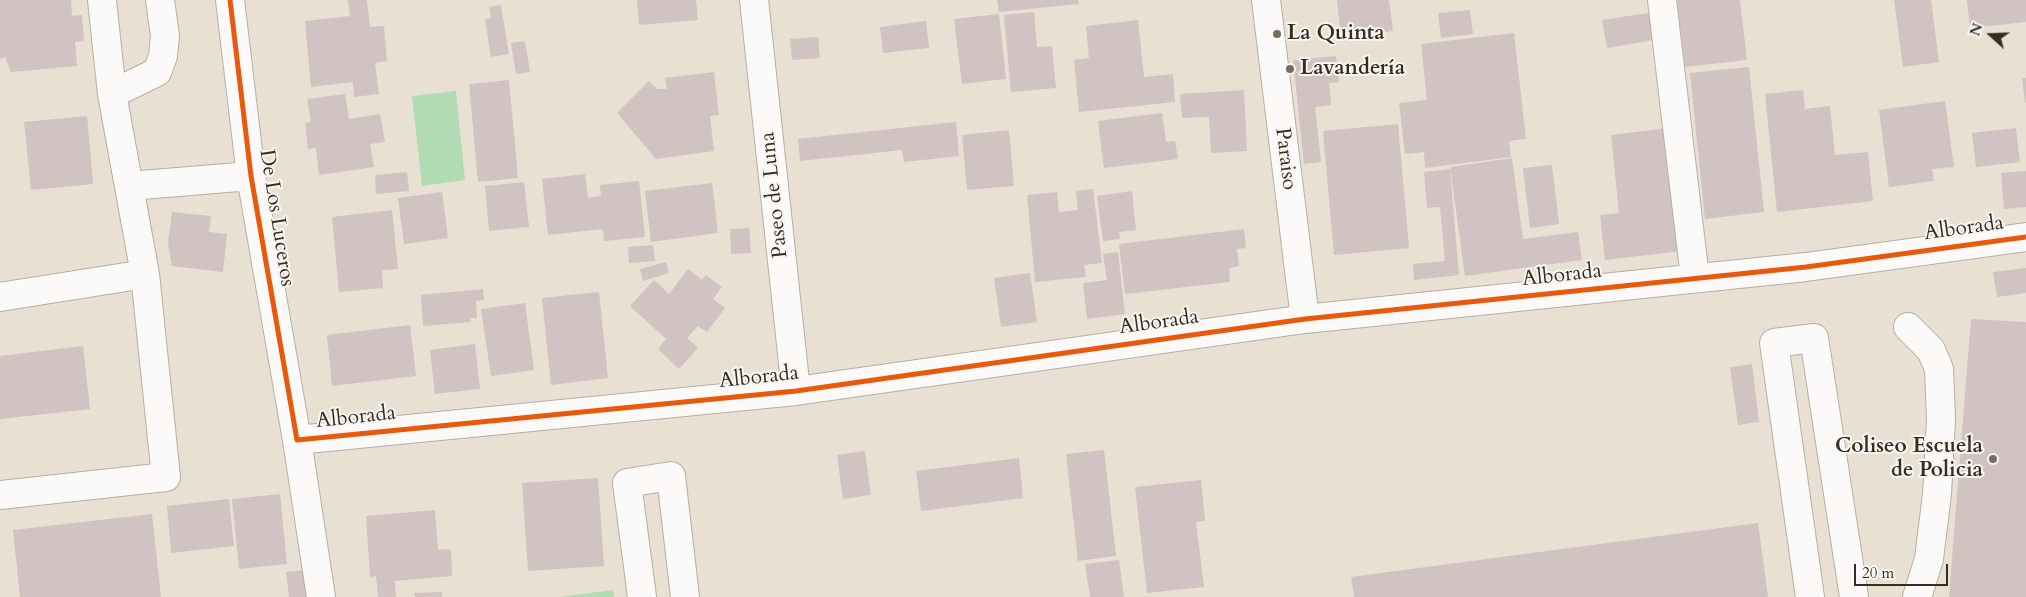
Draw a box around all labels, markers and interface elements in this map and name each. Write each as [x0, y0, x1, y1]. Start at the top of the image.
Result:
north arrow [1966, 10, 2016, 60]
place label: La Quinta [1287, 21, 1385, 47]
text: N [1965, 21, 1987, 39]
marker: La Quinta [1271, 28, 1283, 40]
place label: Lavandería [1300, 56, 1405, 82]
marker: Lavandería [1284, 63, 1296, 75]
street label: Paraiso [1269, 126, 1301, 192]
street label: Paseo de Luna [756, 131, 794, 259]
street label: De Los Luceros [253, 148, 299, 288]
street label: Alborada [1923, 211, 2005, 247]
street label: Alborada [1521, 259, 1603, 293]
street label: Alborada [1118, 305, 1200, 341]
street label: Alborada [718, 361, 800, 395]
street label: Alborada [315, 401, 397, 435]
place label: Coliseo Escuela de Policia [1835, 434, 1983, 484]
marker: Coliseo Escuela de Policia [1987, 453, 1999, 465]
scale bar [1856, 554, 1950, 586]
text: 20 m [1862, 563, 1894, 583]

